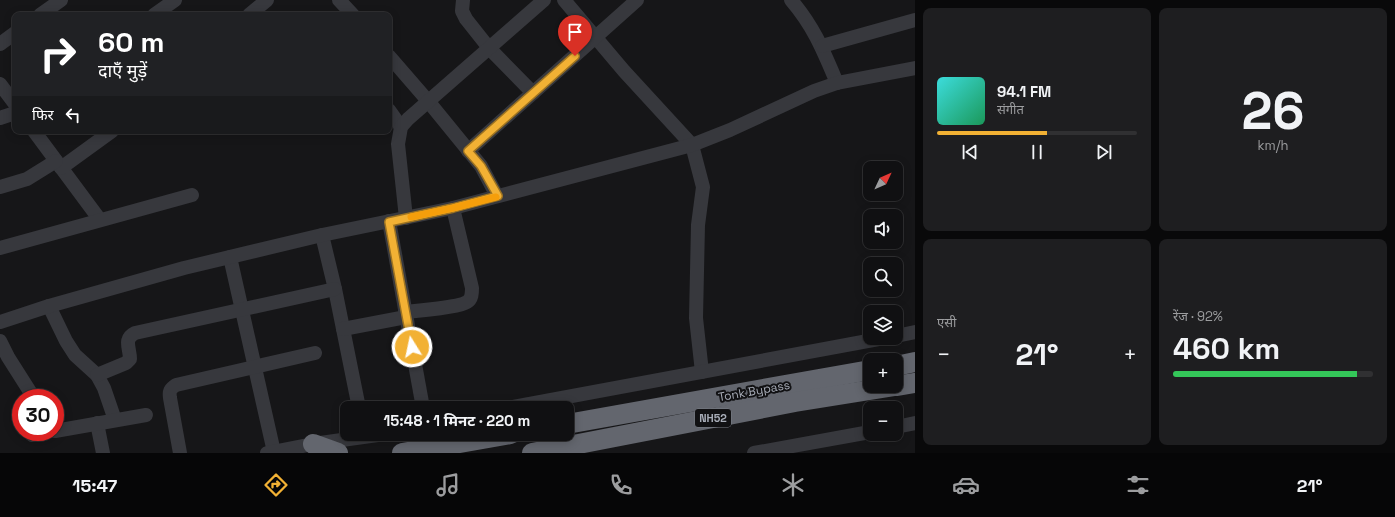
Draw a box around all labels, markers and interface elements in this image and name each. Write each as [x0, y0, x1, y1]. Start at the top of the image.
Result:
pin [558, 15, 592, 56]
icon: arrive [564, 21, 586, 43]
text: 60 m [98, 24, 164, 60]
icon: right [32, 28, 84, 80]
text: दाएँ मुड़ें [98, 59, 147, 82]
text: 26 [1241, 78, 1305, 144]
text: 94.1 FM [997, 82, 1051, 101]
text: संगीत [997, 101, 1024, 118]
icon: left [62, 104, 84, 126]
text: फिर [32, 105, 54, 124]
text: km/h [1258, 137, 1288, 154]
icon: previous [959, 141, 981, 163]
icon: pause [1026, 141, 1048, 163]
icon: next [1093, 141, 1115, 163]
north arrow [863, 161, 903, 201]
map controls [863, 161, 903, 441]
button: sound [863, 209, 903, 249]
button: search [863, 257, 903, 297]
button: layers [863, 305, 903, 345]
text: रेंज · 92% [1173, 308, 1223, 325]
text: एसी [937, 314, 956, 331]
position arrow [391, 326, 433, 368]
text: 460 km [1173, 329, 1280, 368]
text: 21° [1015, 335, 1059, 374]
text: − [937, 340, 951, 368]
text: + [1123, 340, 1137, 368]
button: + [863, 353, 903, 393]
street label: Tonk Bypass [717, 377, 791, 405]
speed limit sign: 30 [12, 389, 64, 441]
button: − [863, 401, 903, 441]
road number: NH52 [695, 409, 731, 427]
text: 15:48 · 1 मिनट · 220 m [384, 411, 530, 430]
icon: directions [262, 471, 290, 499]
icon: music [434, 471, 462, 499]
icon: phone [607, 471, 635, 499]
icon: climate [779, 471, 807, 499]
icon: car [952, 471, 980, 499]
icon: filters [1124, 471, 1152, 499]
text: 15:47 [72, 474, 117, 497]
text: 21° [1297, 474, 1323, 497]

